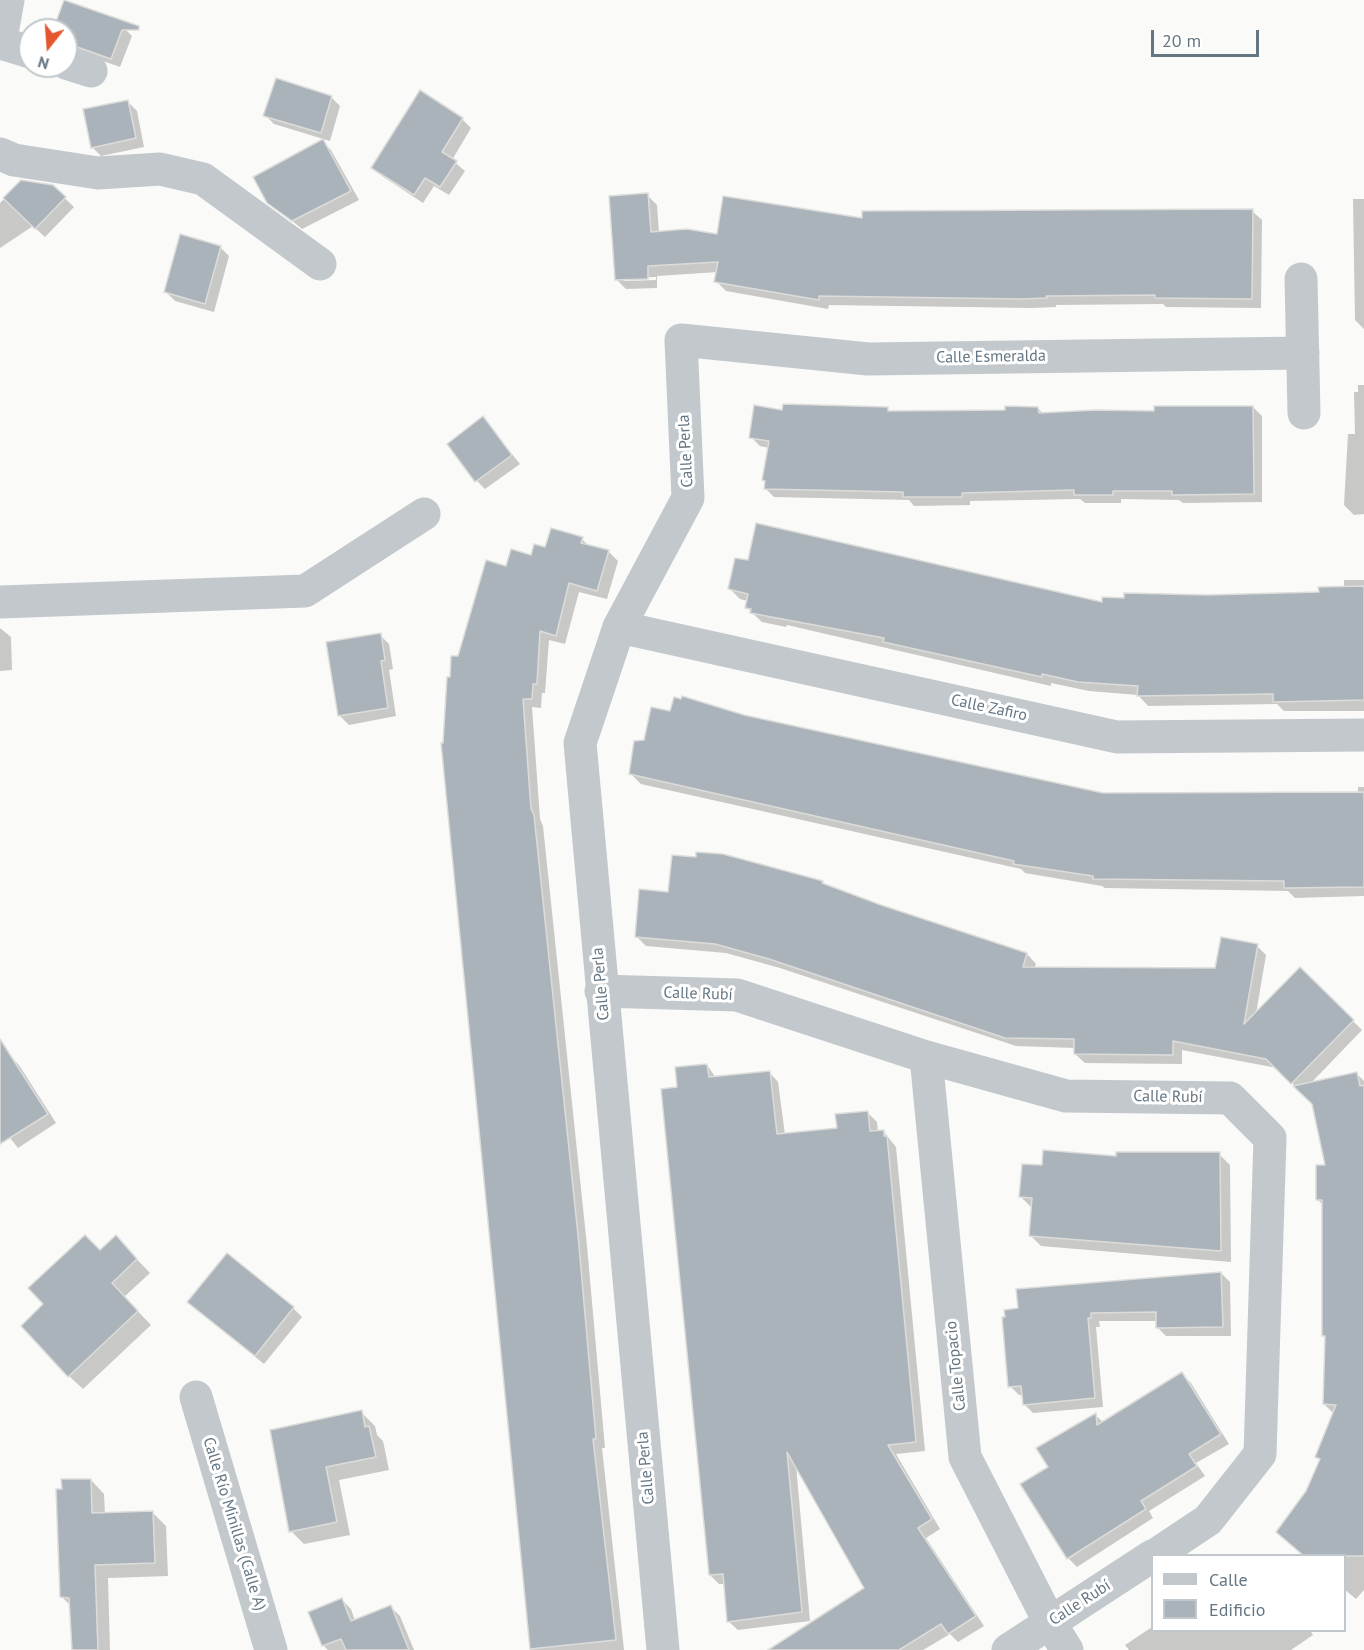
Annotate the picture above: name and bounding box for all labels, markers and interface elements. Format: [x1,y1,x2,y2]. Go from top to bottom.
north arrow [18,18,78,78]
scale bar [1154,18,1262,56]
text: 20 m [1162,29,1201,52]
text: N [35,52,51,74]
street label: Calle Esmeralda [936,346,1046,368]
street label: Calle Perla [675,414,697,488]
street label: Calle Zafiro [949,691,1029,725]
street label: Calle Perla [588,947,614,1021]
street label: Calle Rubí [663,983,733,1005]
street label: Calle Rubí [1133,1087,1203,1107]
street label: Calle Topacio [942,1320,970,1412]
street label: Calle Perla [633,1431,659,1505]
street label: Calle Río Minillas (Calle A) [198,1435,270,1613]
legend [1151,1554,1346,1632]
text: Calle [1209,1568,1248,1591]
street label: Calle Rubí [1046,1576,1114,1630]
text: Edificio [1209,1598,1265,1621]

